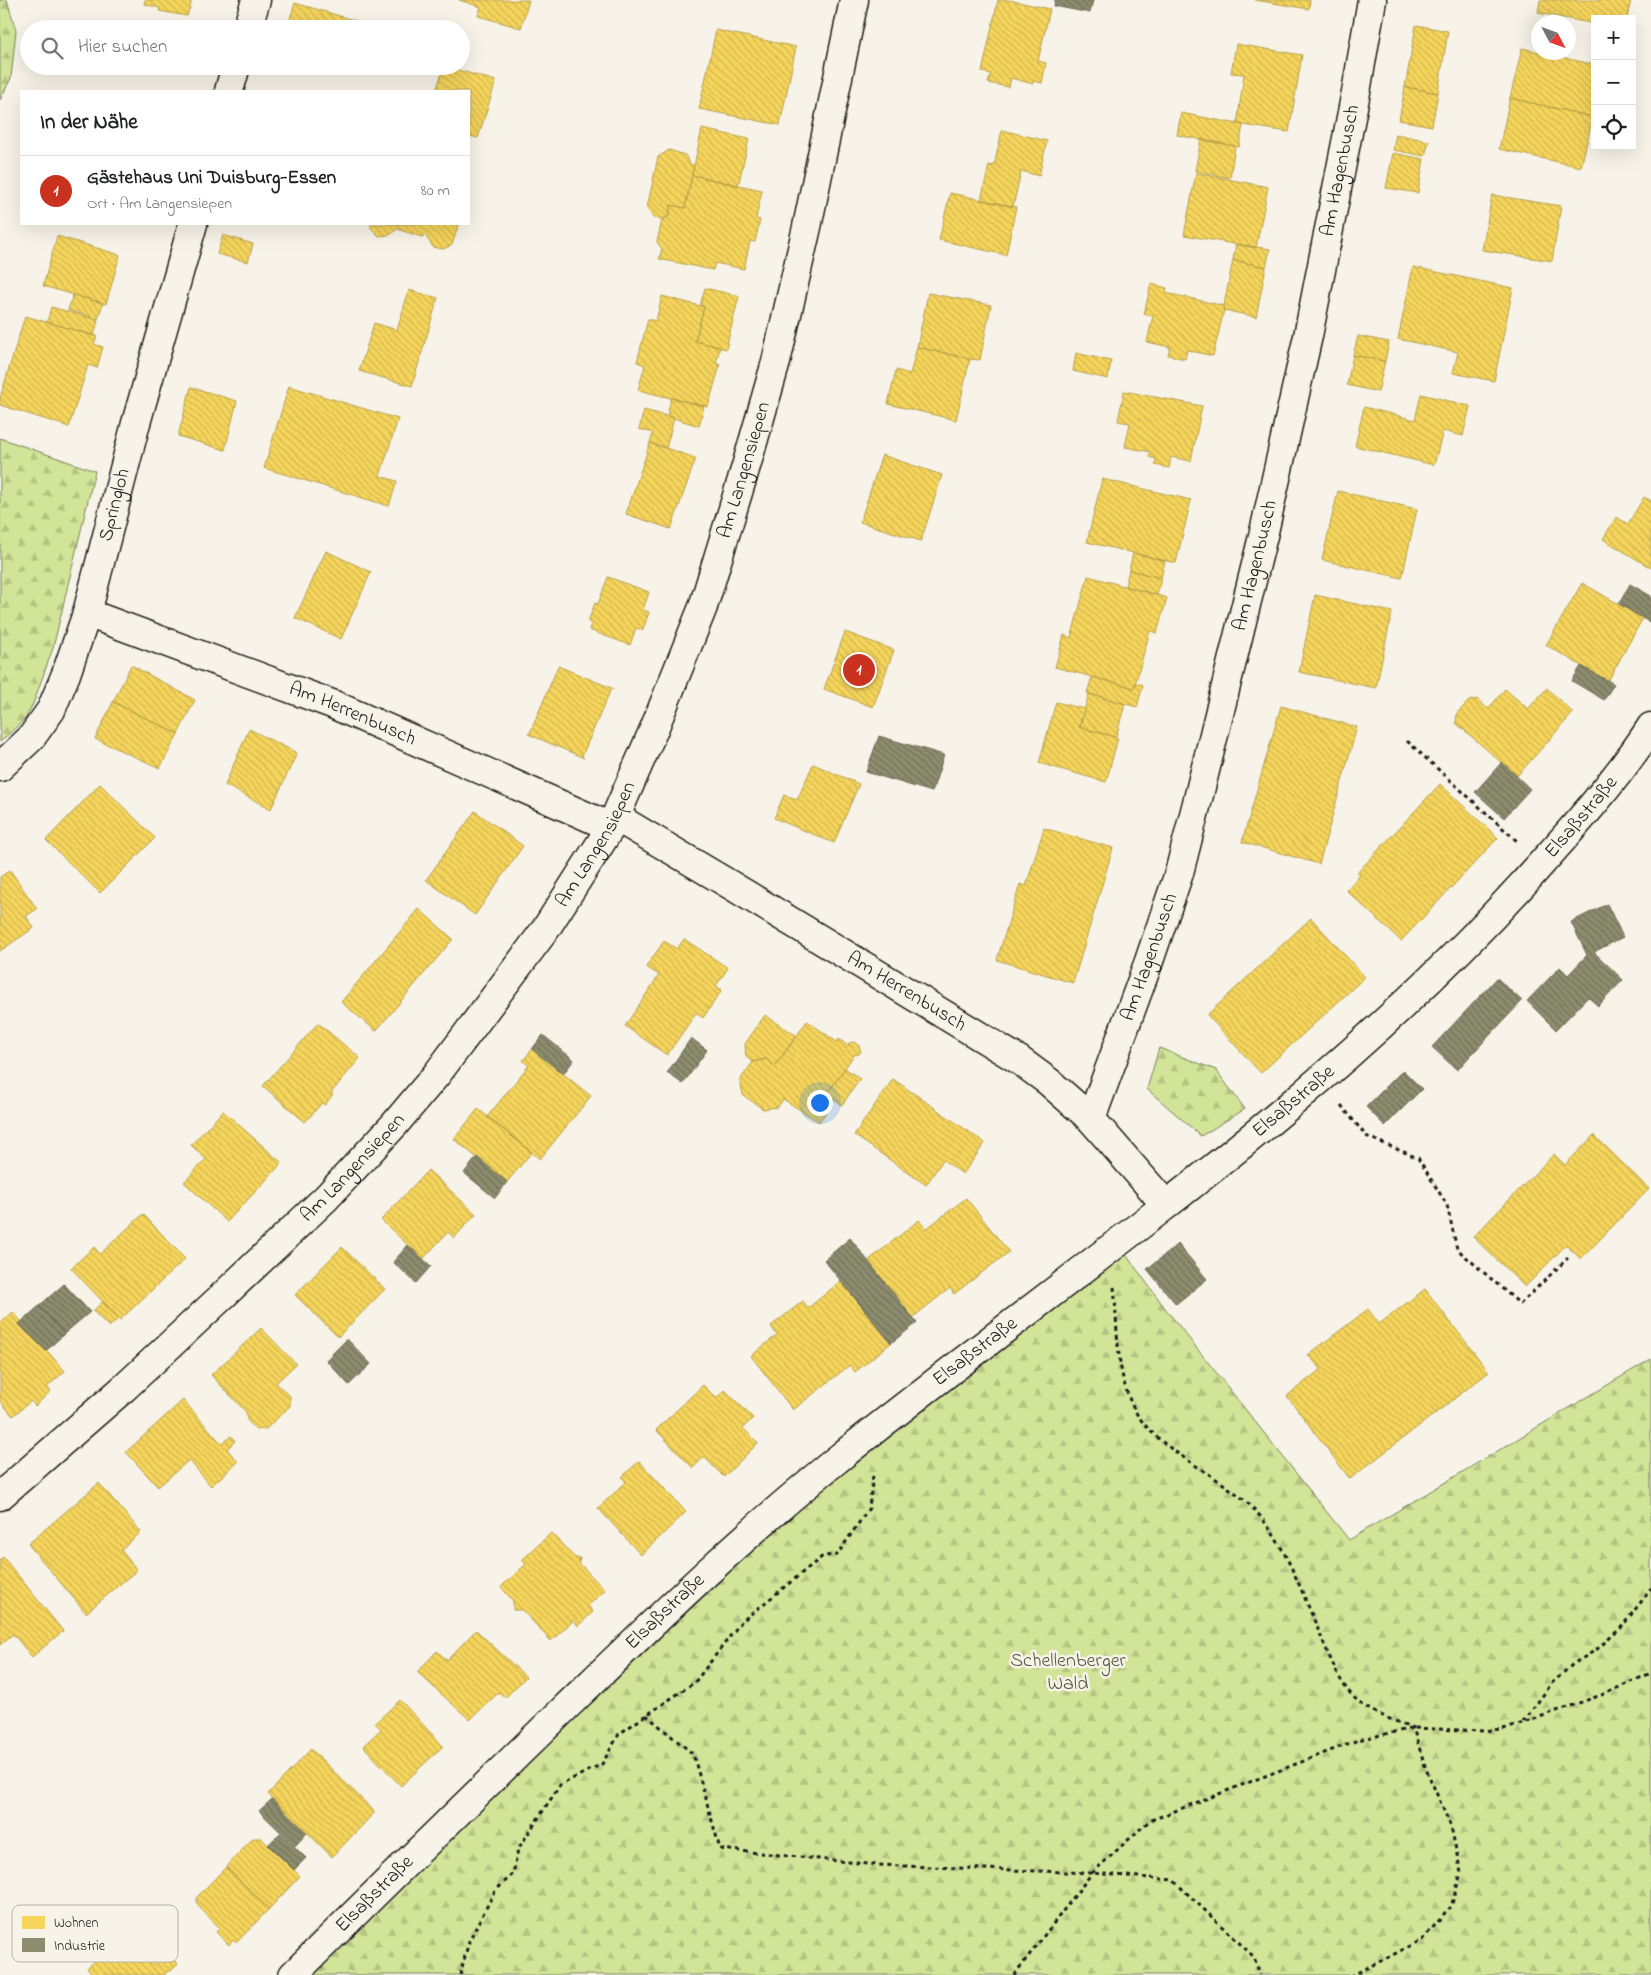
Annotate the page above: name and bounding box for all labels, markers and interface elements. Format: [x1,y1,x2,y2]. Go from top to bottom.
north arrow [1531,15,1576,60]
map controls [1591,15,1636,150]
button: + [1591,15,1636,60]
search box [20,20,470,75]
icon: search [38,34,66,62]
text: Hier suchen [78,34,167,61]
button: − [1591,60,1636,105]
street label: Am Hagenbusch [1313,102,1368,239]
button: locate [1591,105,1636,150]
text: In der Nähe [40,108,138,138]
text: Gästehaus Uni Duisburg-Essen [87,165,336,192]
text: 1 [53,179,59,203]
text: 80 m [421,179,450,203]
text: Ort · Am Langensiepen [87,192,232,216]
street label: Am Langensiepen [710,398,778,542]
street label: Springloh [92,465,138,545]
street label: Am Hagenbusch [1226,497,1285,634]
pin: 1 [843,651,875,689]
street label: Am Herrenbusch [285,675,420,754]
street label: Elsaßstraße [1538,770,1625,865]
street label: Am Langensiepen [549,777,644,913]
street label: Am Hagenbusch [1114,890,1185,1025]
street label: Am Herrenbusch [841,944,972,1039]
street label: Elsaßstraße [1246,1058,1341,1145]
your location [807,1090,833,1116]
street label: Am Langensiepen [294,1107,412,1229]
street label: Elsaßstraße [927,1310,1024,1394]
street label: Elsaßstraße [619,1567,712,1657]
park label: Schellenberger Wald [1010,1647,1127,1699]
street label: Elsaßstraße [329,1848,421,1940]
legend [12,1905,178,1962]
text: Wohnen [54,1913,99,1934]
text: Industrie [54,1936,106,1957]

